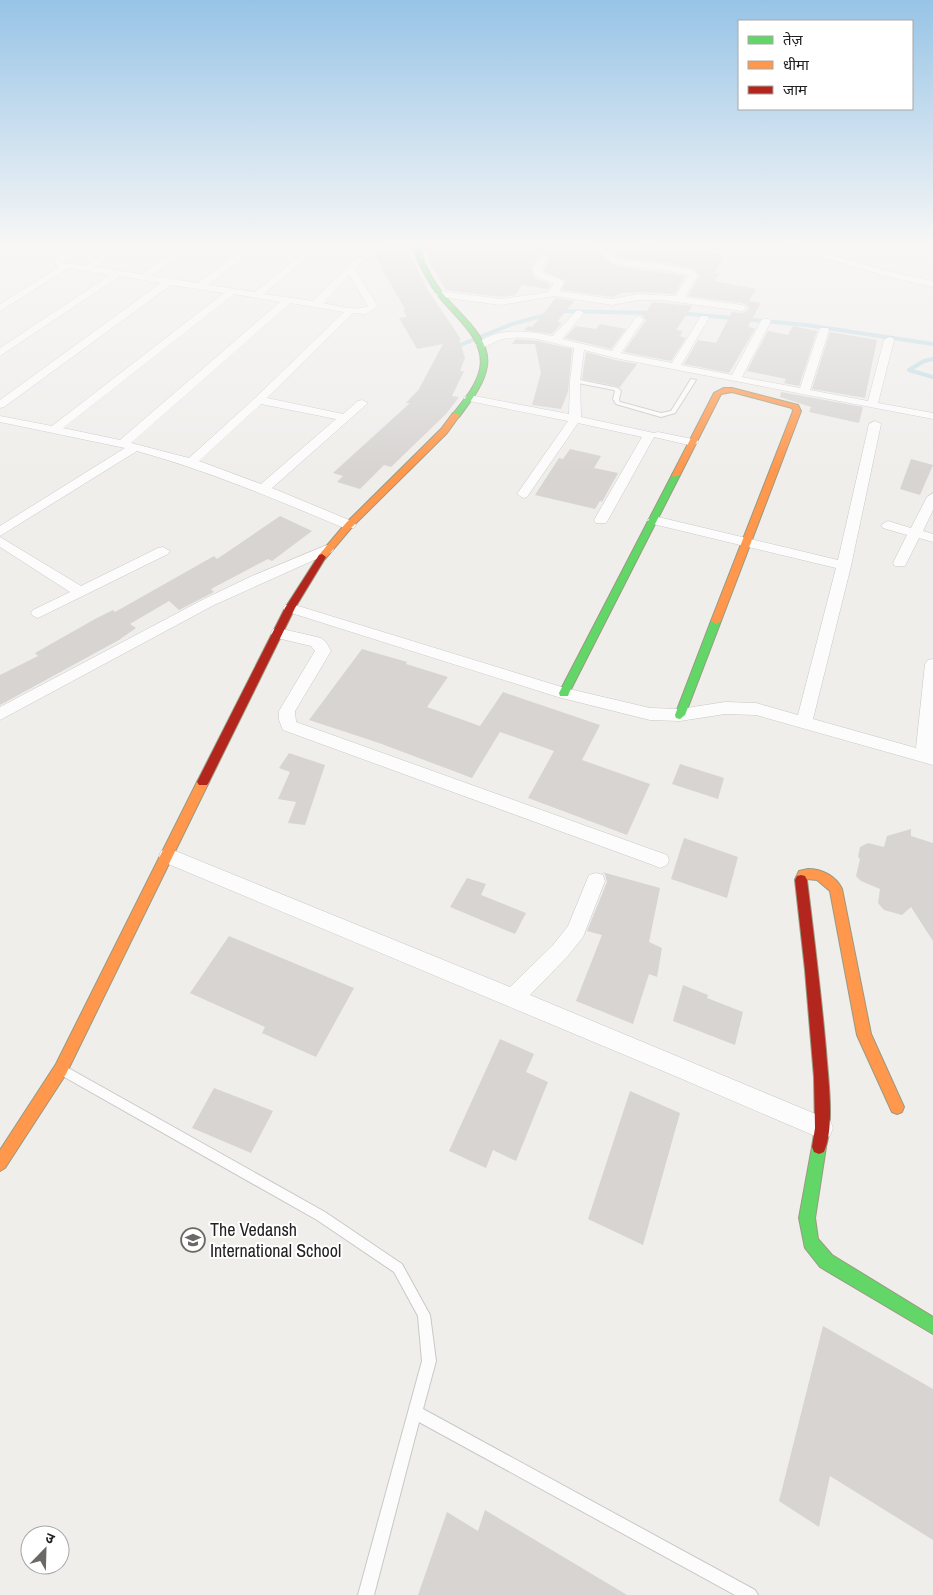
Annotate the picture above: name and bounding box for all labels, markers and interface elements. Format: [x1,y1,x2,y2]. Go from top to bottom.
legend [738,20,913,110]
text: तेज़ [783,29,804,50]
text: धीमा [783,54,810,75]
text: जाम [783,79,808,100]
place label: The Vedansh International School [210,1217,341,1263]
school or university icon: The Vedansh International School [180,1227,206,1253]
north arrow [20,1525,70,1575]
text: उ [43,1528,58,1548]

